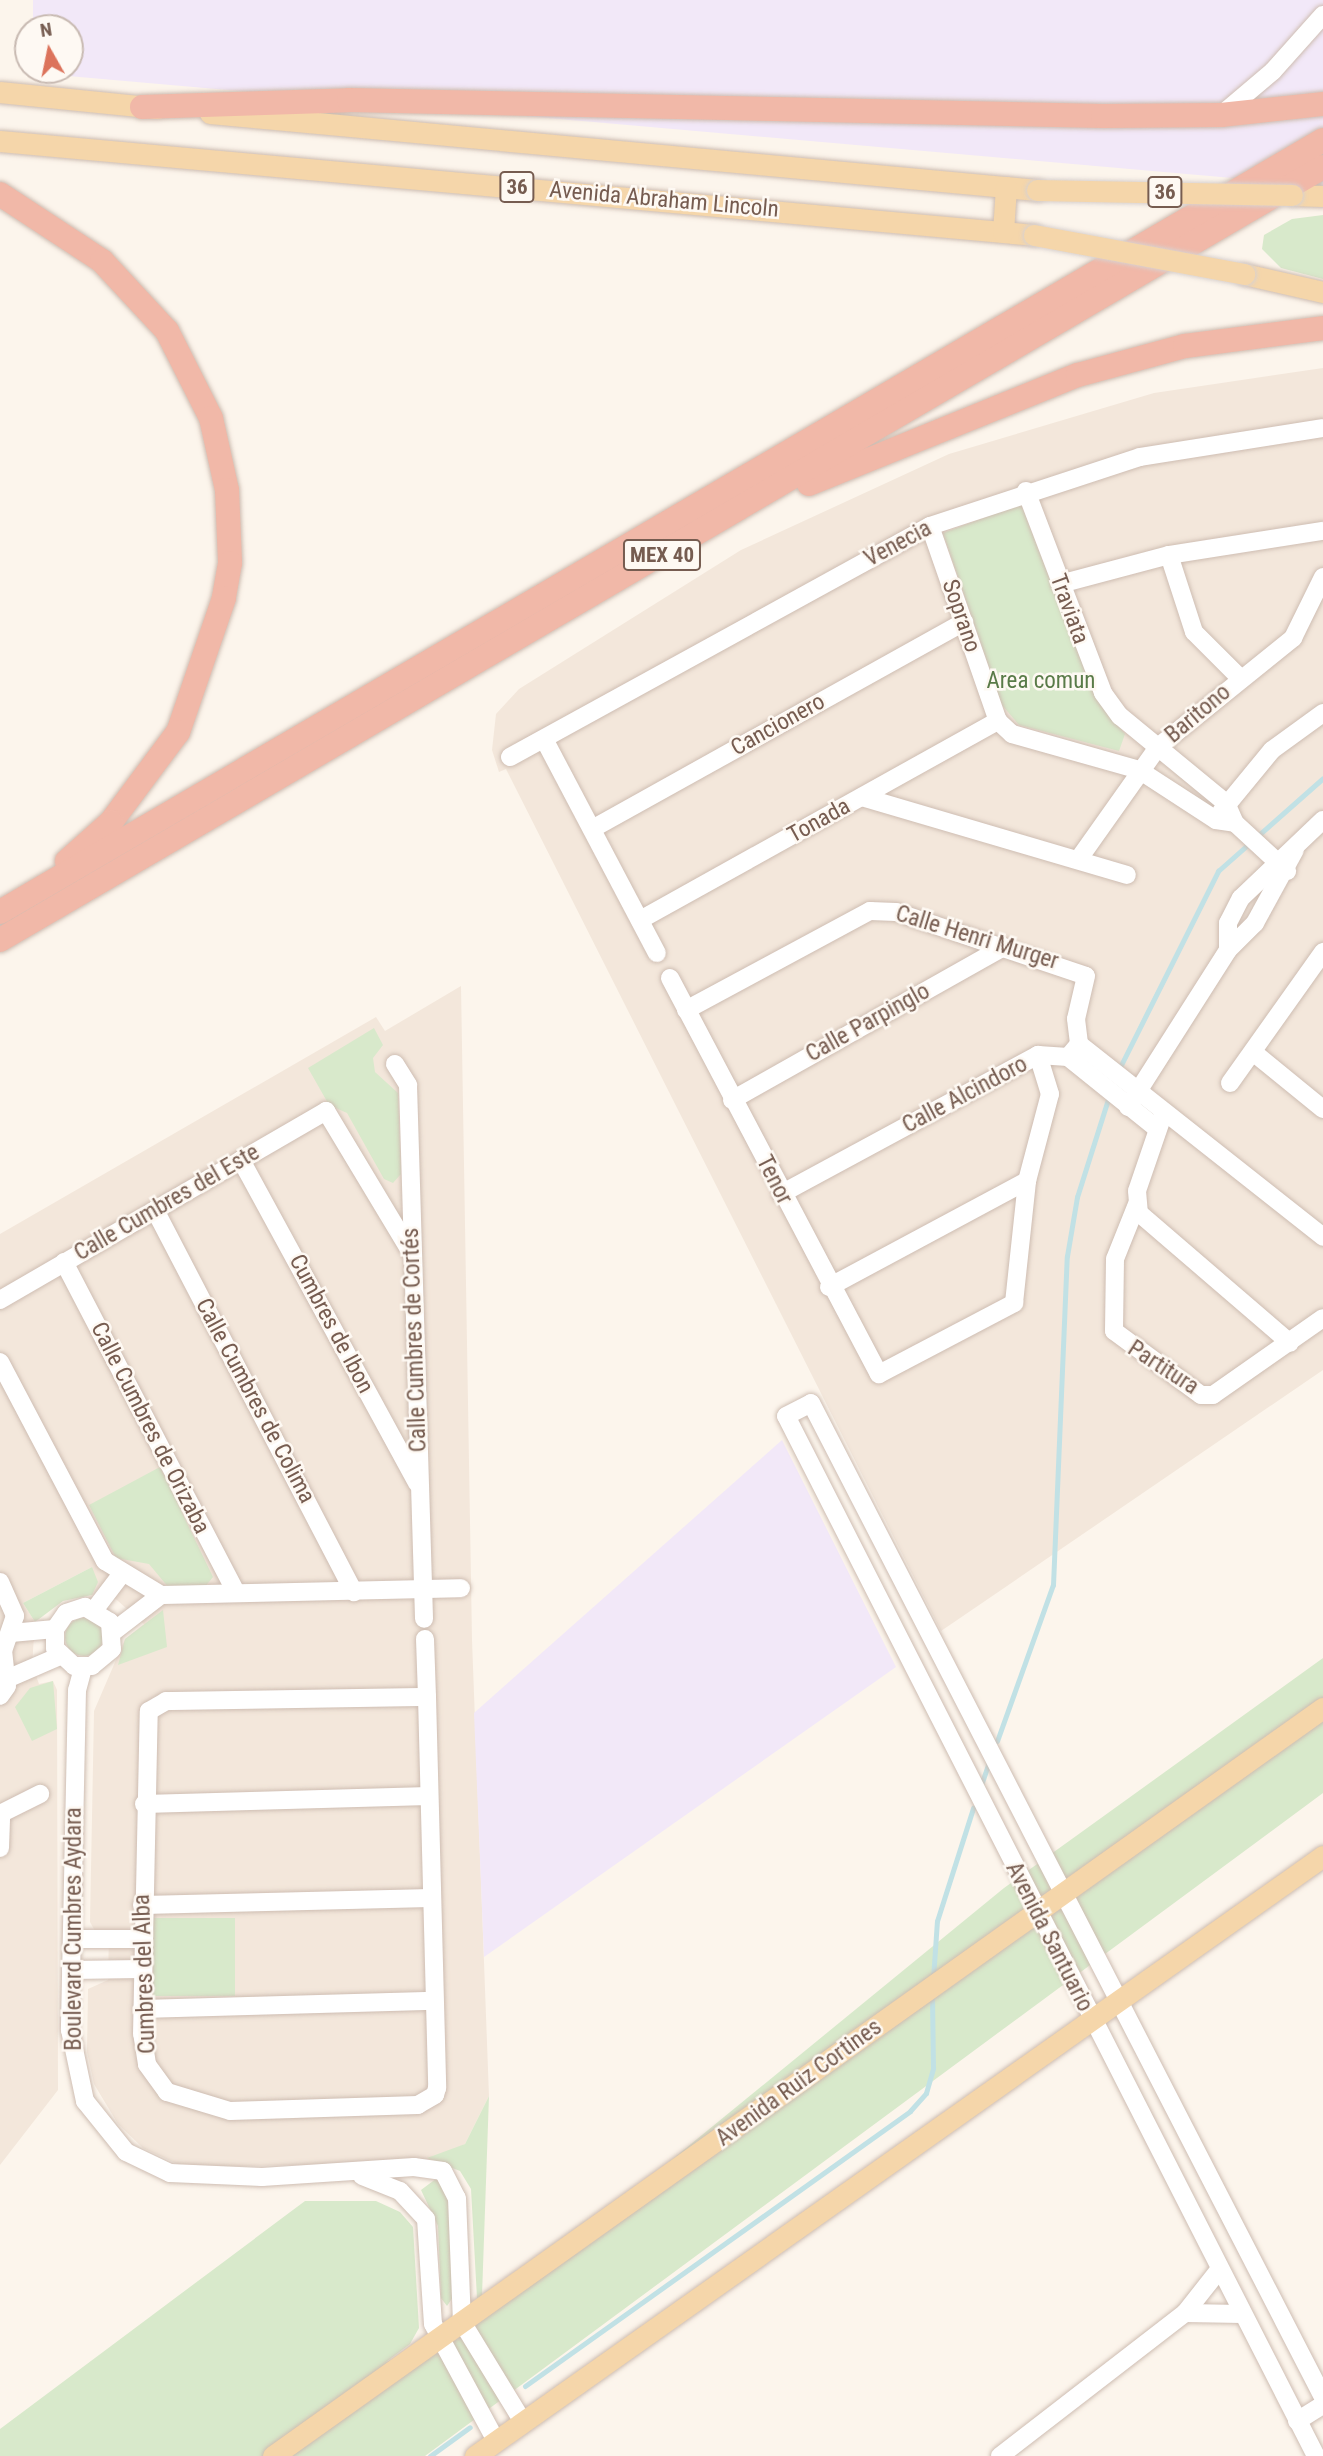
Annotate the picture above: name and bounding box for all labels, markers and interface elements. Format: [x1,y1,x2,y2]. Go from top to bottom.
north arrow [14,14,84,84]
text: N [38,17,53,42]
road number: 36 [498,170,536,204]
road number: 36 [1146,174,1184,210]
street label: Avenida Abraham Lincoln [548,176,780,224]
street label: Venecia [860,515,936,573]
road number: MEX 40 [622,538,702,572]
street label: Traviata [1044,570,1094,648]
street label: Soprano [936,576,986,656]
park label: Area comun [987,667,1095,695]
street label: Baritono [1160,679,1236,749]
street label: Cancionero [726,688,830,762]
street label: Tonada [783,793,855,849]
street label: Calle Henri Murger [892,900,1062,976]
street label: Calle Parpinglo [801,978,935,1068]
street label: Calle Alcindoro [898,1051,1032,1139]
street label: Calle Cumbres del Este [70,1139,264,1267]
street label: Tenor [750,1151,798,1209]
street label: Calle Cumbres de Cortés [397,1227,433,1453]
street label: Cumbres de Ibon [283,1250,379,1398]
street label: Calle Cumbres de Colima [189,1294,321,1508]
street label: Calle Cumbres de Orizaba [85,1318,215,1538]
street label: Partitura [1122,1335,1204,1401]
street label: Boulevard Cumbres Aydara [60,1807,88,2051]
street label: Avenida Santuario [999,1858,1099,2016]
street label: Cumbres del Alba [128,1894,162,2054]
street label: Avenida Ruiz Cortines [711,2014,887,2152]

